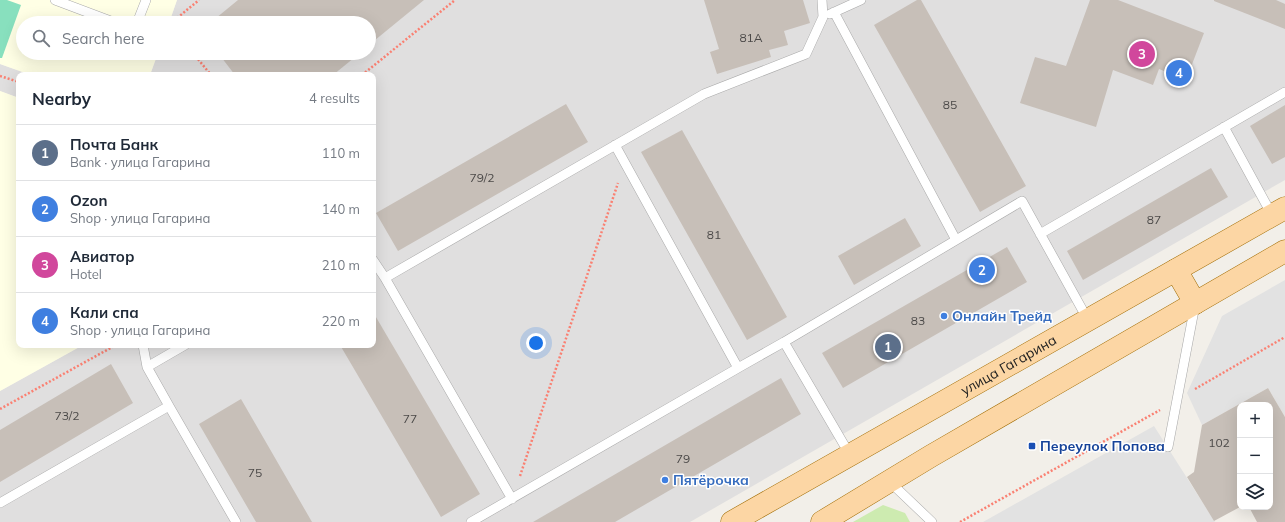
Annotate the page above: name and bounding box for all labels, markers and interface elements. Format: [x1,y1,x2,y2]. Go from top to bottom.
search box [16,16,376,60]
icon: search [30,27,52,49]
text: Search here [62,29,144,48]
house number: 81А [739,30,763,45]
pin: 3 [1129,39,1155,69]
pin: 4 [1166,58,1192,88]
text: Nearby [32,88,91,109]
text: 4 results [309,90,360,106]
house number: 85 [943,97,957,112]
text: Почта Банк [70,135,158,154]
text: 1 [41,145,49,161]
text: 110 m [322,145,360,161]
text: Bank · улица Гагарина [70,154,211,170]
house number: 79/2 [469,170,495,185]
text: Ozon [70,191,107,210]
text: 2 [41,201,49,217]
text: 140 m [322,201,360,217]
text: Shop · улица Гагарина [70,210,210,226]
house number: 87 [1147,212,1161,227]
house number: 81 [707,227,721,242]
text: Авиатор [70,247,134,266]
pin: 2 [969,255,995,285]
text: 3 [41,257,49,273]
text: 210 m [322,257,360,273]
text: Hotel [70,266,102,282]
text: Кали спа [70,303,139,322]
place label: Онлайн Трейд [952,307,1052,325]
marker: Онлайн Трейд [939,311,949,321]
text: 4 [41,313,49,329]
text: 220 m [322,313,360,329]
house number: 83 [911,313,925,328]
text: Shop · улица Гагарина [70,322,210,338]
street label: улица Гагарина [957,331,1060,399]
pin: 1 [875,332,901,362]
your location [526,333,546,353]
map controls [1237,402,1273,510]
button: + [1237,402,1273,438]
house number: 73/2 [54,408,80,423]
house number: 77 [403,411,417,426]
house number: 102 [1208,435,1230,450]
place label: Переулок Попова [1040,437,1165,455]
button: − [1237,438,1273,474]
marker: Переулок Попова [1027,441,1037,451]
house number: 79 [676,451,690,466]
house number: 75 [248,465,262,480]
place label: Пятёрочка [673,471,749,489]
button: layers [1237,474,1273,510]
marker: Пятёрочка [660,475,670,485]

